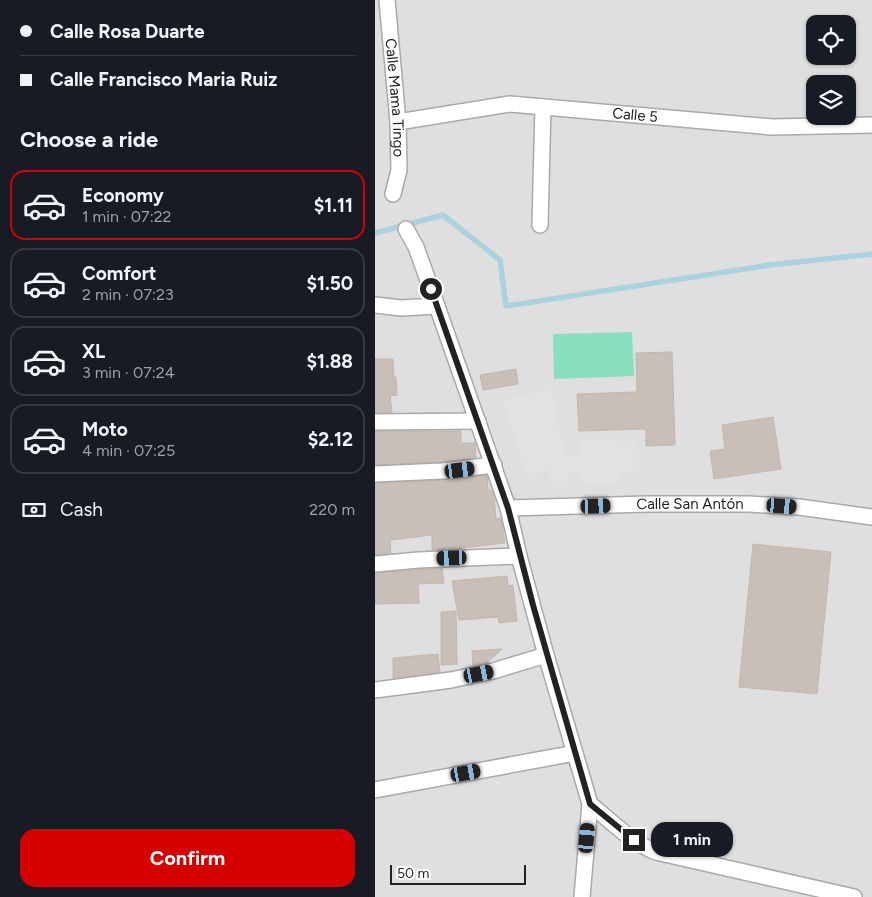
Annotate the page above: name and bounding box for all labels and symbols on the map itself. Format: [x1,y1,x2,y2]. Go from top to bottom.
street label: Calle Mama Tingo [381,37,408,158]
street label: Calle 5 [612,104,659,126]
route start [420,278,442,300]
car [444,461,475,479]
street label: Calle San Antón [636,495,744,513]
car [766,497,797,515]
car [580,498,611,514]
car [436,550,467,566]
car [462,664,495,684]
car [449,763,482,783]
car [578,822,595,854]
callout: 1 min [651,822,734,858]
route end [623,829,645,851]
scale bar [390,862,526,885]

